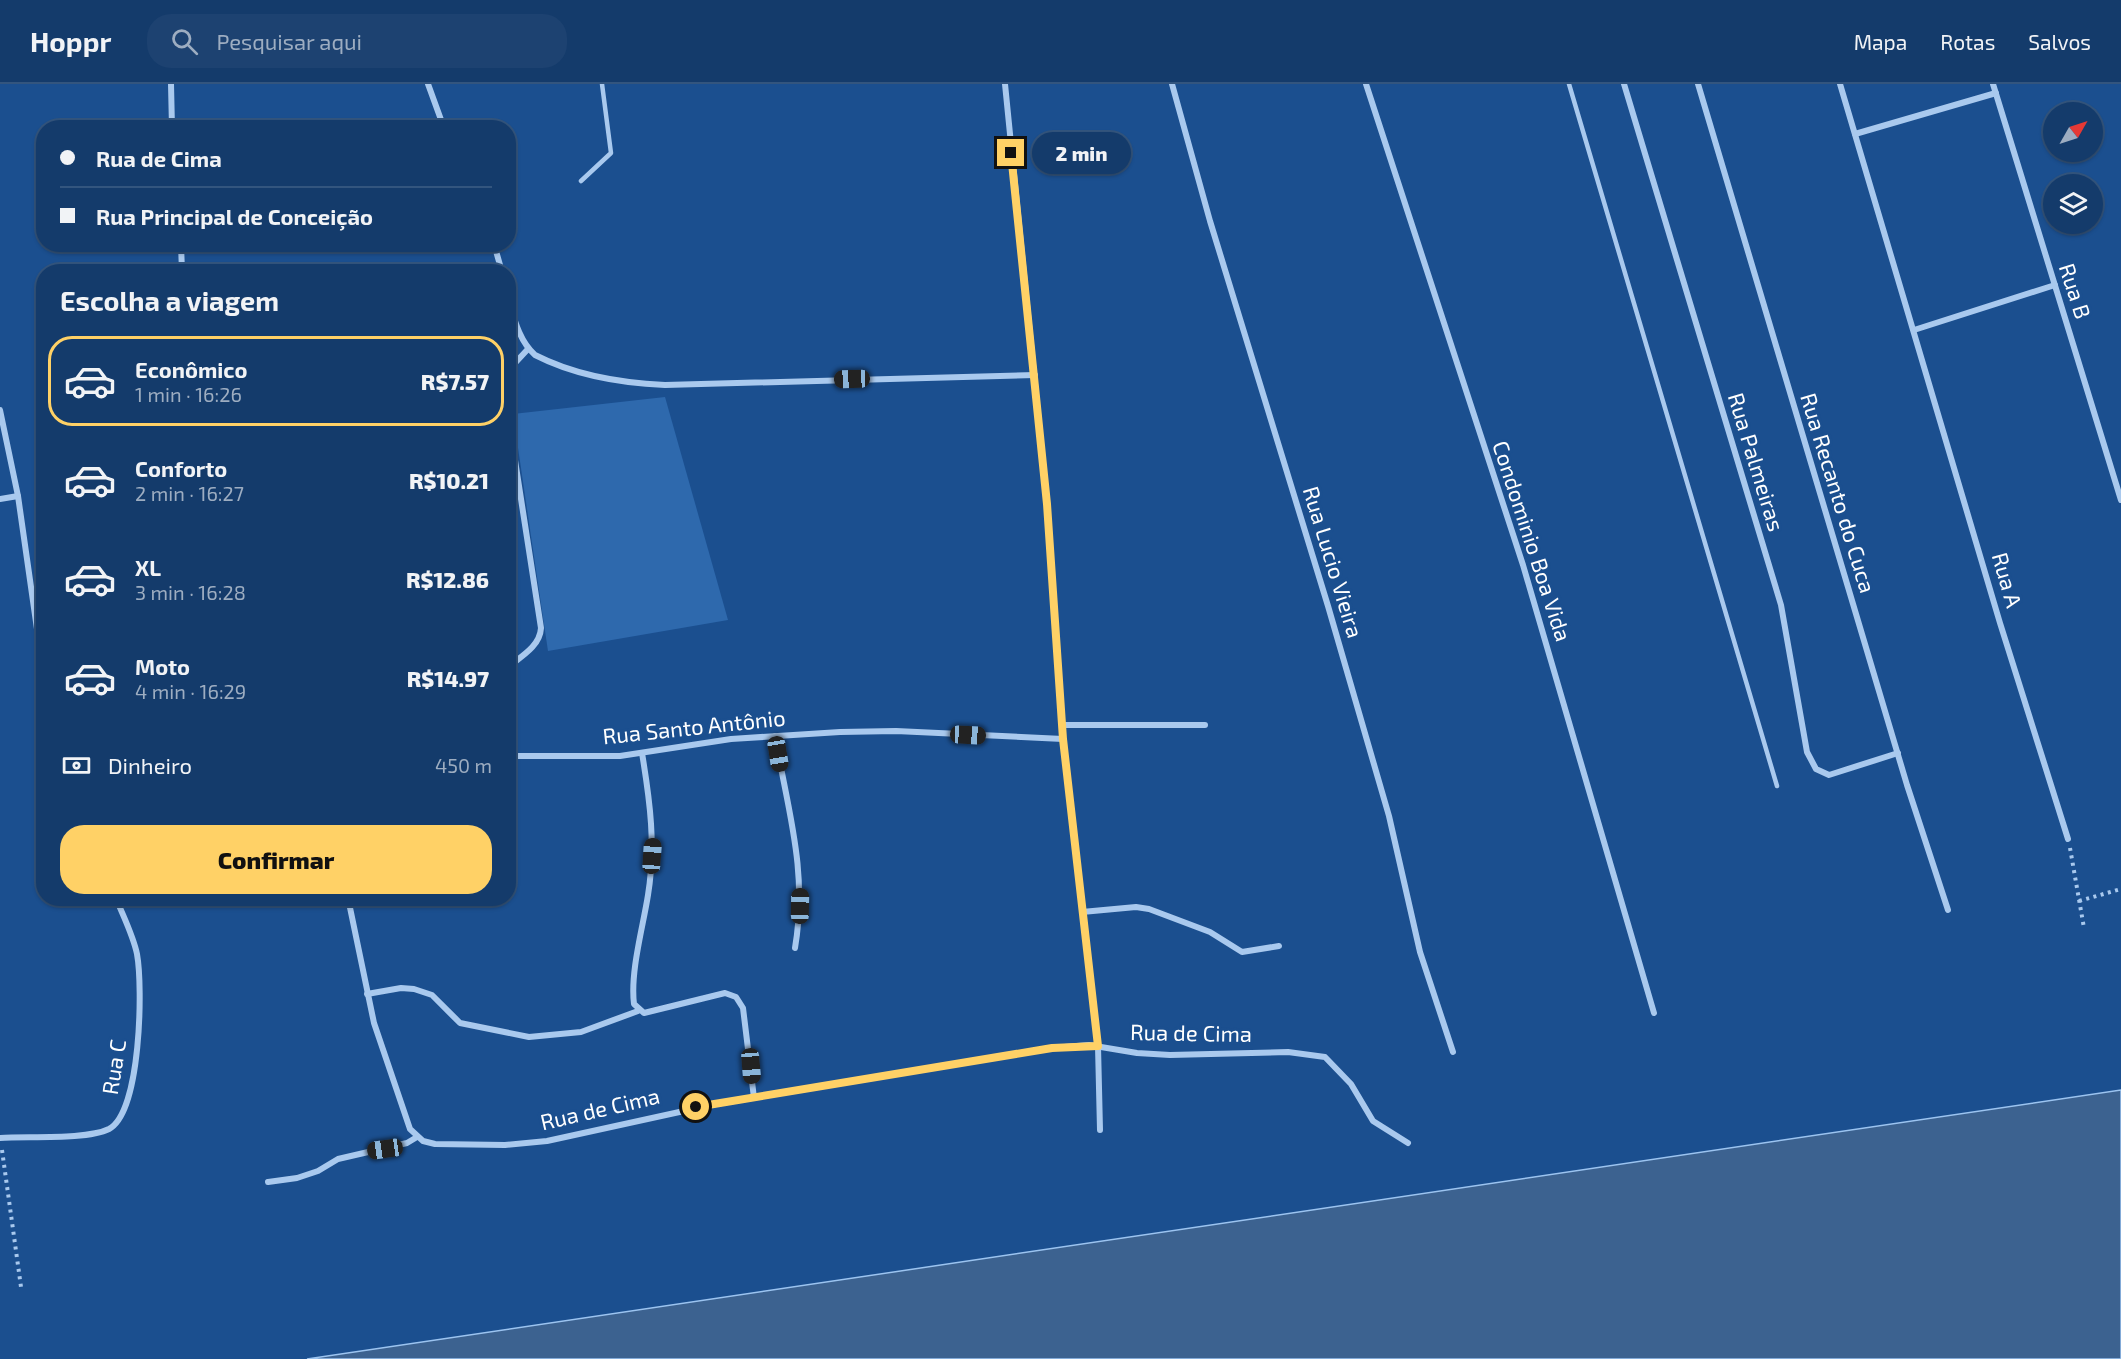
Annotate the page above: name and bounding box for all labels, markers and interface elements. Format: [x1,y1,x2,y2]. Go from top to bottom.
search box [147,14,567,68]
text: Hoppr [30,24,111,58]
icon: search [168,25,201,58]
text: Pesquisar aqui [216,28,362,54]
text: Mapa [1854,29,1907,54]
text: Rotas [1940,29,1995,54]
text: Salvos [2028,29,2091,54]
north arrow [2043,102,2103,162]
map controls [2043,102,2103,234]
callout: 2 min [1032,132,1131,174]
route end [997,139,1024,166]
text: 2 min [1056,141,1107,165]
text: Rua de Cima [96,145,222,171]
button: layers [2043,174,2103,234]
text: Rua Principal de Conceição [96,203,373,229]
street label: Rua B [2055,260,2097,322]
text: Escolha a viagem [60,284,279,316]
icon: car [63,354,117,408]
text: Econômico [135,356,247,382]
text: R$7.57 [421,368,489,394]
car [834,369,870,389]
text: 1 min · 16:26 [135,382,242,406]
street label: Rua Palmeiras [1724,389,1790,534]
street label: Rua Recanto do Cuca [1796,390,1882,596]
street label: Condominio Boa Vida [1488,437,1578,644]
icon: car [63,453,117,507]
text: Conforto [135,455,227,481]
text: R$10.21 [409,467,489,493]
text: 2 min · 16:27 [135,481,244,505]
street label: Rua Lucio Vieira [1299,483,1369,641]
street label: Rua A [1988,549,2028,611]
icon: car [63,552,117,606]
text: XL [135,554,161,580]
text: R$12.86 [406,566,489,592]
text: 3 min · 16:28 [135,580,246,604]
icon: car [63,651,117,705]
text: Moto [135,653,190,679]
text: R$14.97 [407,665,489,691]
text: 4 min · 16:29 [135,679,246,703]
street label: Rua Santo Antônio [601,703,787,749]
car [950,725,986,745]
car [766,735,790,773]
icon: cash [60,749,93,782]
text: Dinheiro [108,752,192,778]
text: 450 m [435,753,492,777]
button: Confirmar [60,825,492,894]
car [642,837,662,875]
car [791,888,809,924]
street label: Rua de Cima [1130,1018,1252,1046]
street label: Rua C [96,1037,130,1096]
car [740,1047,762,1085]
street label: Rua de Cima [538,1082,662,1134]
route start [682,1093,709,1120]
car [366,1138,404,1160]

